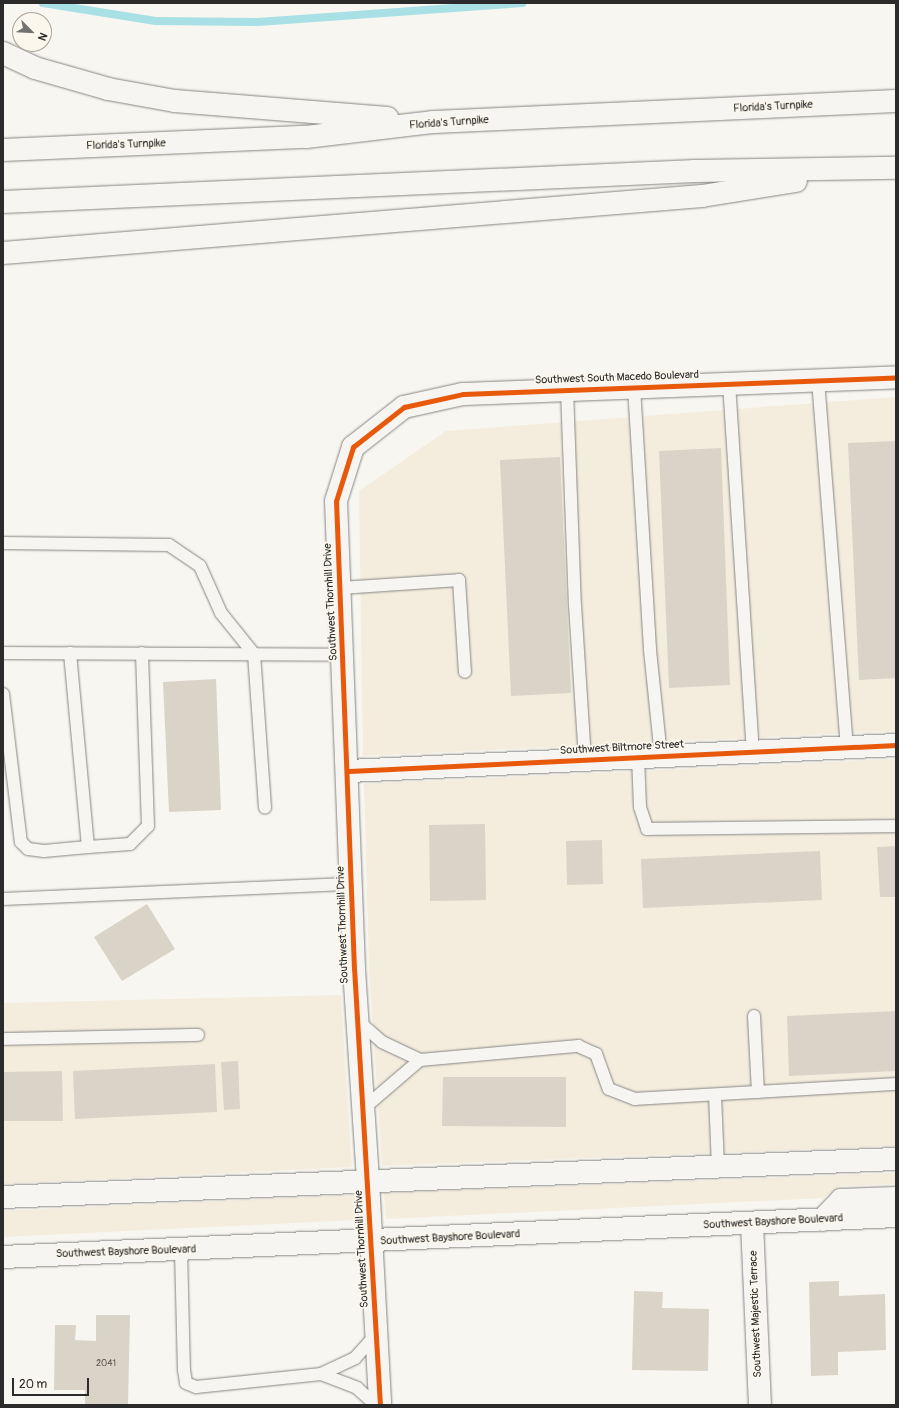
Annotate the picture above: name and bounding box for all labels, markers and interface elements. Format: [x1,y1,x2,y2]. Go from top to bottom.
north arrow [12,12,52,52]
text: N [35,31,50,43]
street label: Florida's Turnpike [733,98,813,116]
street label: Florida's Turnpike [409,114,489,132]
street label: Florida's Turnpike [86,137,166,153]
street label: Southwest South Macedo Boulevard [535,369,699,387]
street label: Southwest Thornhill Drive [321,543,341,661]
street label: Southwest Biltmore Street [560,738,684,758]
street label: Southwest Thornhill Drive [334,866,352,984]
street label: Southwest Thornhill Drive [352,1190,372,1308]
street label: Southwest Bayshore Boulevard [703,1212,843,1232]
street label: Southwest Bayshore Boulevard [380,1228,520,1248]
street label: Southwest Bayshore Boulevard [56,1243,196,1261]
street label: Southwest Majestic Terrace [747,1250,765,1378]
house number: 2041 [96,1359,116,1369]
scale bar [14,1370,91,1396]
text: 20 m [19,1377,47,1392]

